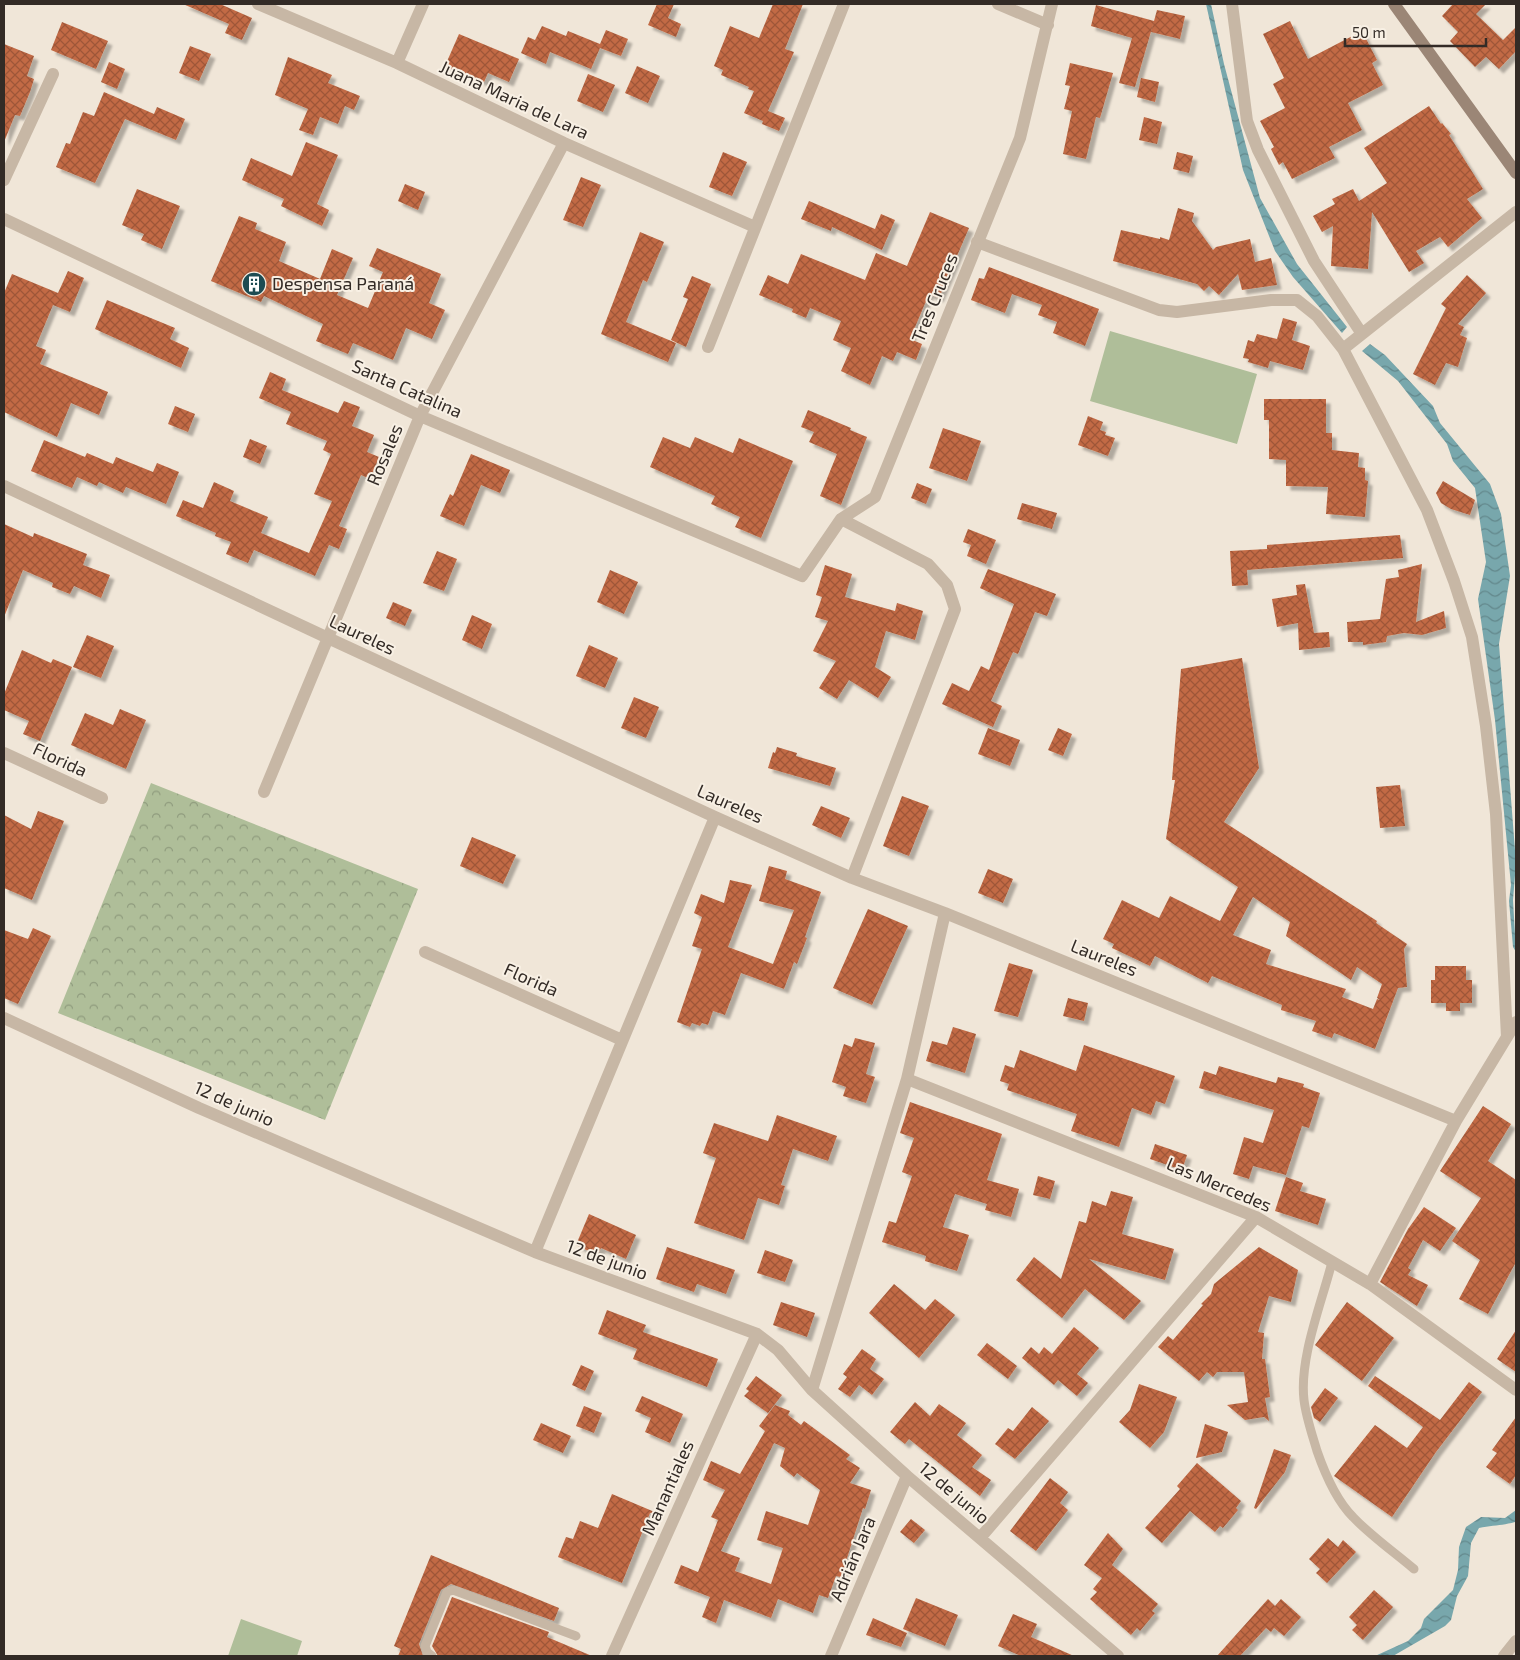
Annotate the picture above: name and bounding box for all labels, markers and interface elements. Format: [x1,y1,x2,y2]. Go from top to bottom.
scale bar [1345,15,1486,47]
text: 50 m [1352,23,1386,41]
street label: Juana Maria de Lara [436,55,593,143]
street label: Tres Cruces [906,250,962,345]
building icon: Despensa Paraná [241,271,267,297]
place label: Despensa Paraná [272,272,414,294]
street label: Santa Catalina [349,354,466,422]
street label: Rosales [361,421,407,489]
street label: Laureles [326,609,399,659]
street label: Florida [30,737,91,781]
street label: Laureles [694,779,767,827]
street label: Laureles [1068,934,1141,980]
street label: Florida [501,957,562,1001]
street label: 12 de junio [191,1076,278,1130]
street label: Las Mercedes [1163,1152,1275,1216]
street label: 12 de junio [564,1234,651,1284]
street label: Manantiales [636,1437,698,1539]
street label: 12 de junio [915,1456,994,1528]
street label: Adrián Jara [824,1513,880,1604]

